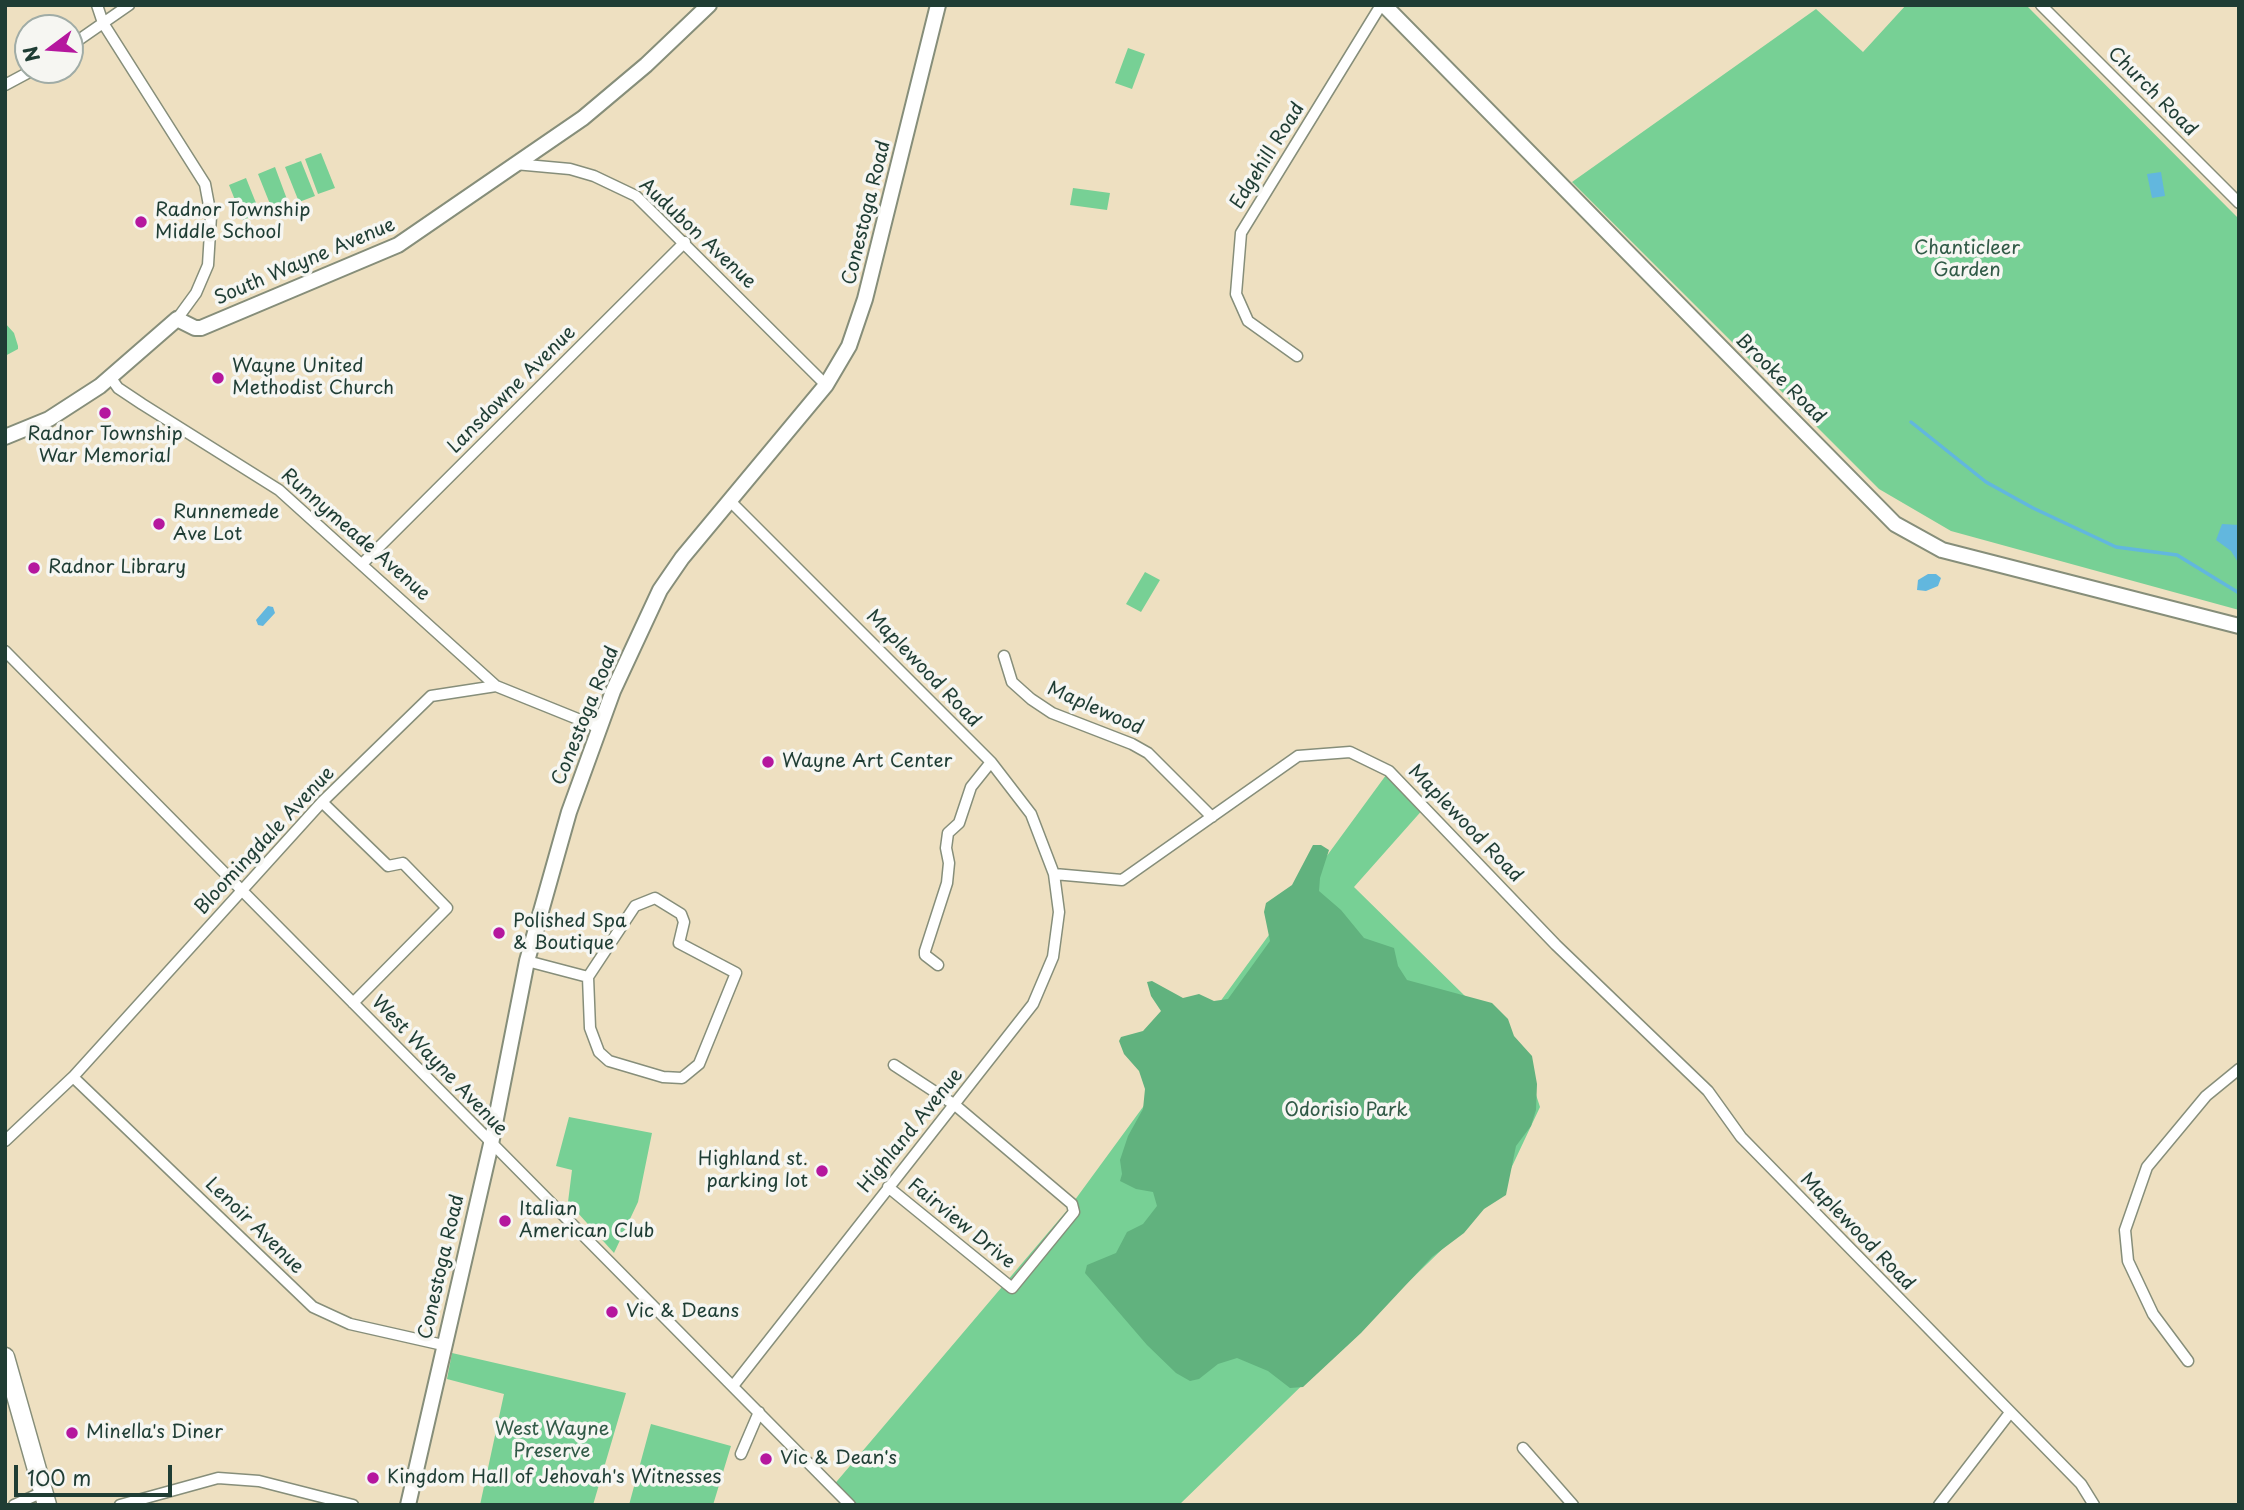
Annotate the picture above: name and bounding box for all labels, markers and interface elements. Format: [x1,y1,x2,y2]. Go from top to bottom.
north arrow [14,14,84,84]
street label: Church Road [2102,42,2202,142]
text: N [15,43,46,65]
street label: Edgehill Road [1226,98,1310,214]
street label: Conestoga Road [838,138,896,288]
street label: Audubon Avenue [634,174,760,294]
place label: Radnor Township Middle School [155,200,310,244]
marker: Radnor Township Middle School [133,214,149,230]
street label: South Wayne Avenue [211,214,399,310]
park label: Chanticleer Garden [1914,238,2020,282]
street label: Lansdowne Avenue [443,321,581,459]
street label: Brooke Road [1730,329,1830,429]
place label: Wayne United Methodist Church [232,356,394,400]
marker: Wayne United Methodist Church [210,370,226,386]
marker: Radnor Township War Memorial [97,405,113,421]
place label: Radnor Township War Memorial [27,424,183,468]
street label: Runnymeade Avenue [276,464,434,606]
place label: Runnemede Ave Lot [173,502,279,546]
marker: Runnemede Ave Lot [151,516,167,532]
place label: Radnor Library [48,557,186,579]
marker: Radnor Library [26,560,42,576]
street label: Maplewood Road [861,605,985,733]
street label: Conestoga Road [548,643,624,789]
street label: Maplewood [1043,678,1147,740]
place label: Wayne Art Center [782,751,952,773]
marker: Wayne Art Center [760,754,776,770]
street label: Maplewood Road [1403,760,1527,888]
street label: Bloomingdale Avenue [191,762,339,920]
place label: Polished Spa & Boutique [513,911,627,955]
marker: Polished Spa & Boutique [491,925,507,941]
street label: West Wayne Avenue [366,991,512,1141]
street label: Highland Avenue [854,1064,968,1198]
park label: Odorisio Park [1284,1100,1408,1122]
place label: Highland st. parking lot [698,1149,808,1193]
marker: Highland st. parking lot [814,1163,830,1179]
street label: Maplewood Road [1795,1168,1919,1296]
street label: Lenoir Avenue [200,1173,308,1279]
street label: Fairview Drive [903,1174,1019,1274]
street label: Conestoga Road [414,1192,470,1342]
place label: Italian American Club [519,1199,654,1243]
marker: Italian American Club [497,1213,513,1229]
place label: Vic & Deans [626,1301,739,1323]
marker: Vic & Deans [604,1304,620,1320]
park label: West Wayne Preserve [495,1419,609,1463]
place label: Minella's Diner [86,1422,223,1444]
marker: Minella's Diner [64,1425,80,1441]
place label: Vic & Dean's [780,1448,897,1470]
scale bar [18,1450,175,1494]
marker: Vic & Dean's [758,1451,774,1467]
text: 100 m [27,1461,91,1493]
place label: Kingdom Hall of Jehovah's Witnesses [387,1467,721,1489]
marker: Kingdom Hall of Jehovah's Witnesses [365,1470,381,1486]

